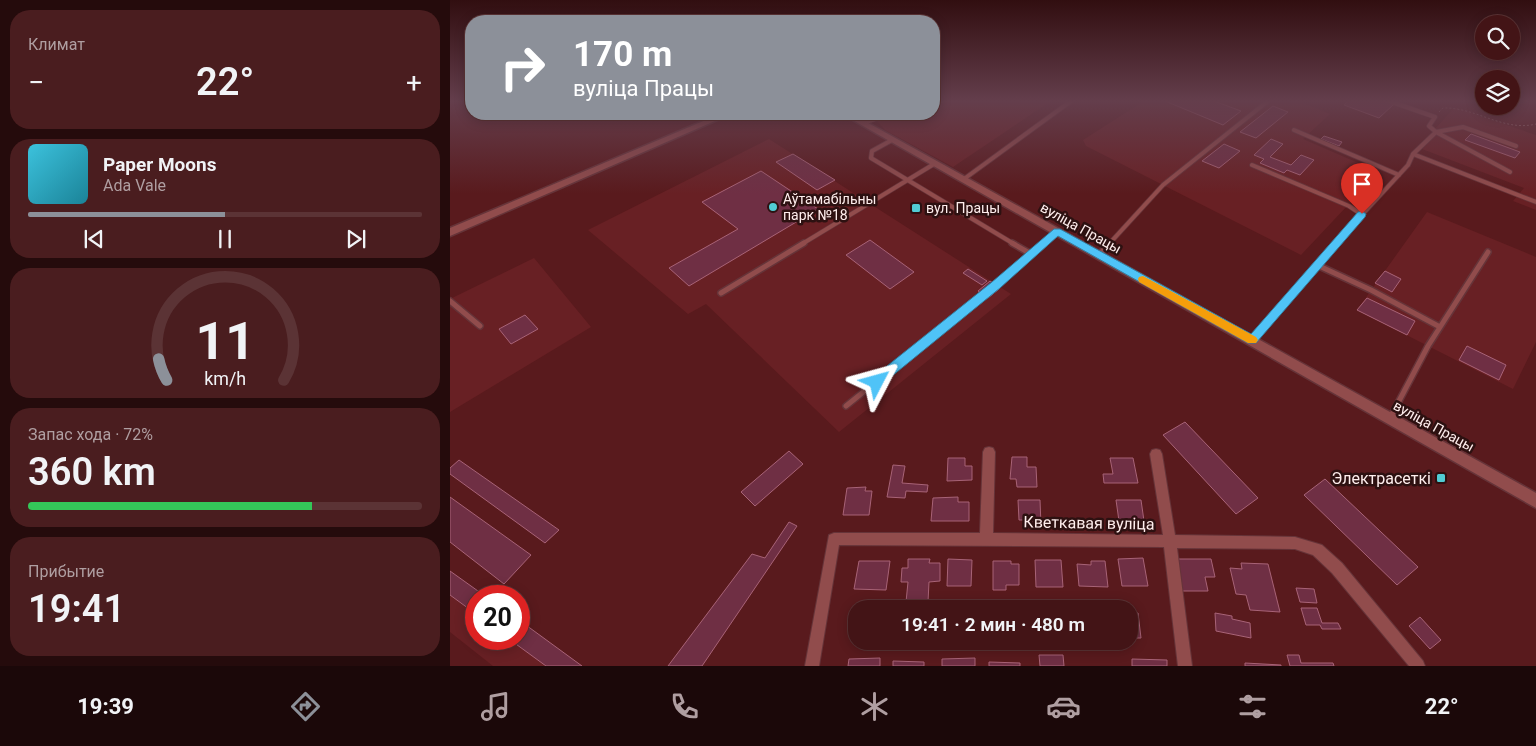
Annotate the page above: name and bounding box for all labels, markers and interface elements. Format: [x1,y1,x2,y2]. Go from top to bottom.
map controls [1475,15,1520,115]
button: search [1475,15,1520,60]
text: 170 m [573,34,672,75]
text: Климат [28,35,85,54]
icon: right [490,35,555,100]
text: 22° [196,60,254,104]
text: − [28,66,44,99]
text: + [406,66,422,99]
button: layers [1475,70,1520,115]
text: вуліца Працы [573,76,714,101]
text: Paper Moons [103,153,216,176]
pin [1341,163,1383,214]
icon: arrive [1348,170,1376,198]
text: Ada Vale [103,176,166,195]
place label: Аўтамабільны парк №18 [783,191,876,223]
street label: вуліца Працы [1038,199,1124,257]
place label: вул. Працы [926,200,1000,216]
marker: Аўтамабільны парк №18 [767,201,779,213]
marker: вул. Працы [910,202,922,214]
icon: previous [80,225,108,253]
icon: pause [211,225,239,253]
icon: next [342,225,370,253]
text: 11 [195,311,255,372]
position arrow [850,355,902,407]
text: km/h [204,368,246,389]
street label: вуліца Працы [1391,397,1477,455]
text: Запас хода · 72% [28,425,153,444]
text: 360 km [28,450,156,494]
place label: Электрасеткі [1332,469,1431,488]
marker: Электрасеткі [1435,472,1447,484]
street label: Кветкавая вуліца [1023,512,1155,534]
text: Прибытие [28,562,104,581]
speed limit sign: 20 [465,585,530,650]
text: 19:41 [28,587,125,631]
text: 19:41 · 2 мин · 480 m [901,613,1085,636]
icon: directions [288,689,323,724]
icon: music [478,689,513,724]
icon: phone [667,689,702,724]
icon: climate [857,689,892,724]
icon: car [1046,689,1081,724]
icon: filters [1235,689,1270,724]
text: 19:39 [77,694,134,719]
text: 22° [1425,694,1459,719]

